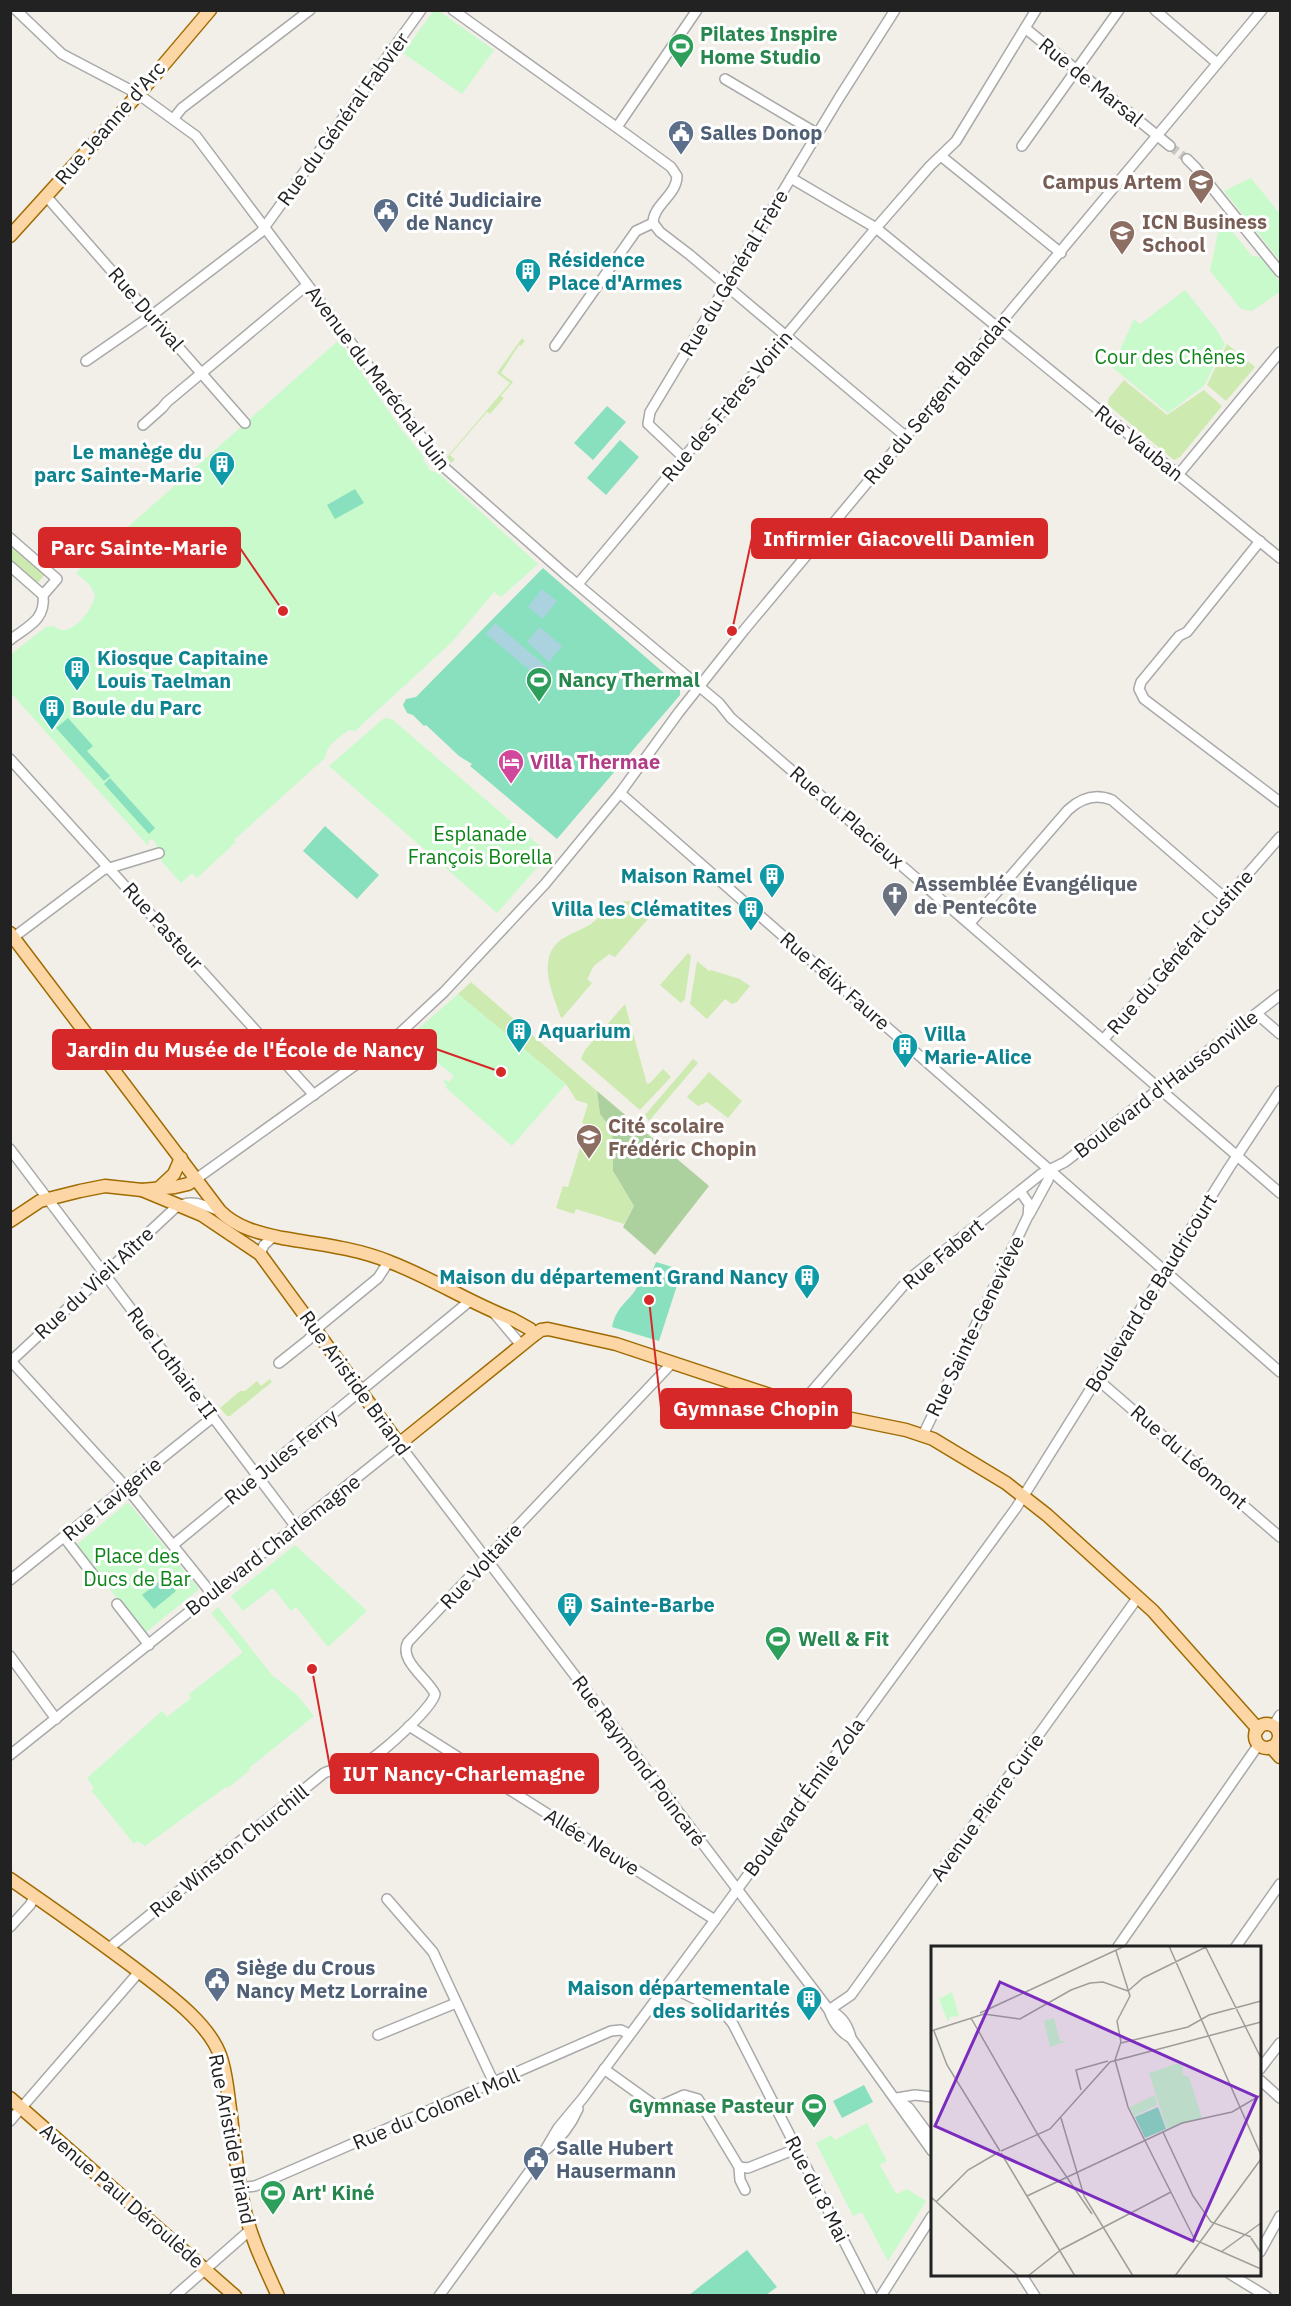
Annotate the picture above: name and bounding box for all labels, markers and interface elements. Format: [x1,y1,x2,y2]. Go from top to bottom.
place label: Pilates Inspire Home Studio [700,20,838,70]
street label: Rue du Général Fabvier [270,26,415,211]
sports icon: Pilates Inspire Home Studio [666,31,696,69]
street label: Rue de Marsal [1033,31,1149,132]
street label: Rue Jeanne d'Arc [48,55,171,190]
public building icon: Salles Donop [666,118,696,156]
place label: Salles Donop [700,119,822,146]
school or university icon: Campus Artem [1186,167,1216,205]
place label: Campus Artem [1042,168,1182,195]
street label: Rue du Général Frère [673,184,794,361]
place label: Cité Judiciaire de Nancy [406,186,542,236]
public building icon: Cité Judiciaire de Nancy [371,196,401,234]
place label: ICN Business School [1142,208,1267,258]
school or university icon: ICN Business School [1107,218,1137,256]
place label: Résidence Place d'Armes [548,246,682,296]
building icon: Résidence Place d'Armes [513,256,543,294]
street label: Rue Durival [102,261,190,356]
street label: Avenue du Maréchal Juin [300,280,457,475]
street label: Rue du Sergent Blandan [857,307,1016,490]
street label: Rue des Frères Voirin [655,324,798,487]
park label: Cour des Chênes [1095,343,1245,370]
street label: Rue Vauban [1089,398,1189,487]
place label: Le manège du parc Sainte-Marie [34,438,202,488]
building icon: Le manège du parc Sainte-Marie [207,449,237,487]
callout: Infirmier Giacovelli Damien [752,519,1047,558]
text: Infirmier Giacovelli Damien [763,524,1035,552]
callout: Parc Sainte-Marie [39,528,240,567]
text: Parc Sainte-Marie [50,533,228,561]
place label: Kiosque Capitaine Louis Taelman [97,644,268,694]
building icon: Kiosque Capitaine Louis Taelman [62,654,92,692]
sports icon: Nancy Thermal [524,665,554,703]
place label: Nancy Thermal [558,666,700,693]
building icon: Boule du Parc [37,693,67,731]
place label: Boule du Parc [72,694,202,721]
hotel icon: Villa Thermae [496,747,526,785]
place label: Villa Thermae [530,748,660,775]
street label: Rue du Placieux [784,759,910,874]
park label: Esplanade François Borella [408,820,553,870]
building icon: Maison Ramel [757,861,787,899]
place label: Maison Ramel [621,862,752,889]
street label: Rue du Général Custine [1100,863,1259,1040]
place label: Assemblée Évangélique de Pentecôte [914,870,1138,920]
street label: Rue Pasteur [117,876,210,975]
church icon: Assemblée Évangélique de Pentecôte [880,880,910,918]
building icon: Villa les Clématites [736,894,766,932]
place label: Villa les Clématites [551,895,732,922]
street label: Rue Félix Faure [775,925,896,1036]
street label: Boulevard d'Haussonville [1068,1003,1263,1164]
building icon: Aquarium [504,1016,534,1054]
place label: Aquarium [538,1017,631,1044]
place label: Villa Marie-Alice [924,1020,1032,1070]
callout: Jardin du Musée de l'École de Nancy [53,1030,436,1069]
building icon: Villa Marie-Alice [890,1031,920,1069]
text: Jardin du Musée de l'École de Nancy [66,1035,425,1063]
place label: Cité scolaire Frédéric Chopin [608,1112,757,1162]
school or university icon: Cité scolaire Frédéric Chopin [574,1122,604,1160]
street label: Boulevard de Baudricourt [1078,1188,1223,1397]
street label: Rue Fabert [896,1212,989,1295]
street label: Rue du Vieil Aître [28,1220,159,1345]
street label: Rue Sainte-Geneviève [919,1231,1030,1421]
building icon: Maison du département Grand Nancy [792,1262,822,1300]
place label: Maison du département Grand Nancy [439,1263,788,1290]
street label: Rue Lothaire II [121,1301,223,1424]
street label: Rue Aristide Briand [294,1305,417,1461]
callout: Gymnase Chopin [661,1389,851,1428]
text: Gymnase Chopin [673,1394,839,1422]
street label: Rue du Léomont [1125,1398,1254,1515]
street label: Rue Jules Ferry [218,1402,343,1511]
street label: Rue Lavigerie [57,1450,167,1547]
street label: Boulevard Charlemagne [180,1468,366,1621]
street label: Rue Voltaire [434,1517,528,1615]
park label: Place des Ducs de Bar [83,1542,191,1592]
building icon: Sainte-Barbe [555,1590,585,1628]
place label: Sainte-Barbe [590,1591,715,1618]
sports icon: Well & Fit [763,1624,793,1662]
place label: Well & Fit [798,1625,889,1652]
street label: Rue Raymond Poincaré [566,1670,713,1852]
street label: Boulevard Émile Zola [737,1712,870,1881]
street label: Avenue Pierre Curie [924,1727,1050,1886]
callout: IUT Nancy-Charlemagne [331,1754,598,1793]
text: IUT Nancy-Charlemagne [343,1759,586,1787]
street label: Rue Winston Churchill [143,1778,314,1923]
street label: Allée Neuve [540,1802,645,1881]
inset map [931,1946,1261,2276]
place label: Siège du Crous Nancy Metz Lorraine [236,1954,428,2004]
public building icon: Siège du Crous Nancy Metz Lorraine [202,1965,232,2003]
place label: Maison départementale des solidarités [567,1974,790,2024]
building icon: Maison départementale des solidarités [794,1984,824,2022]
street label: Rue Aristide Briand [203,2051,262,2226]
street label: Rue du Colonel Moll [348,2061,523,2156]
sports icon: Gymnase Pasteur [799,2091,829,2129]
place label: Gymnase Pasteur [629,2092,794,2119]
street label: Avenue Paul Déroulède [35,2117,210,2274]
street label: Rue du 8 Mai [779,2131,856,2247]
place label: Salle Hubert Hausermann [556,2134,676,2184]
public building icon: Salle Hubert Hausermann [521,2144,551,2182]
sports icon: Art' Kiné [258,2178,288,2216]
place label: Art' Kiné [292,2179,374,2206]

